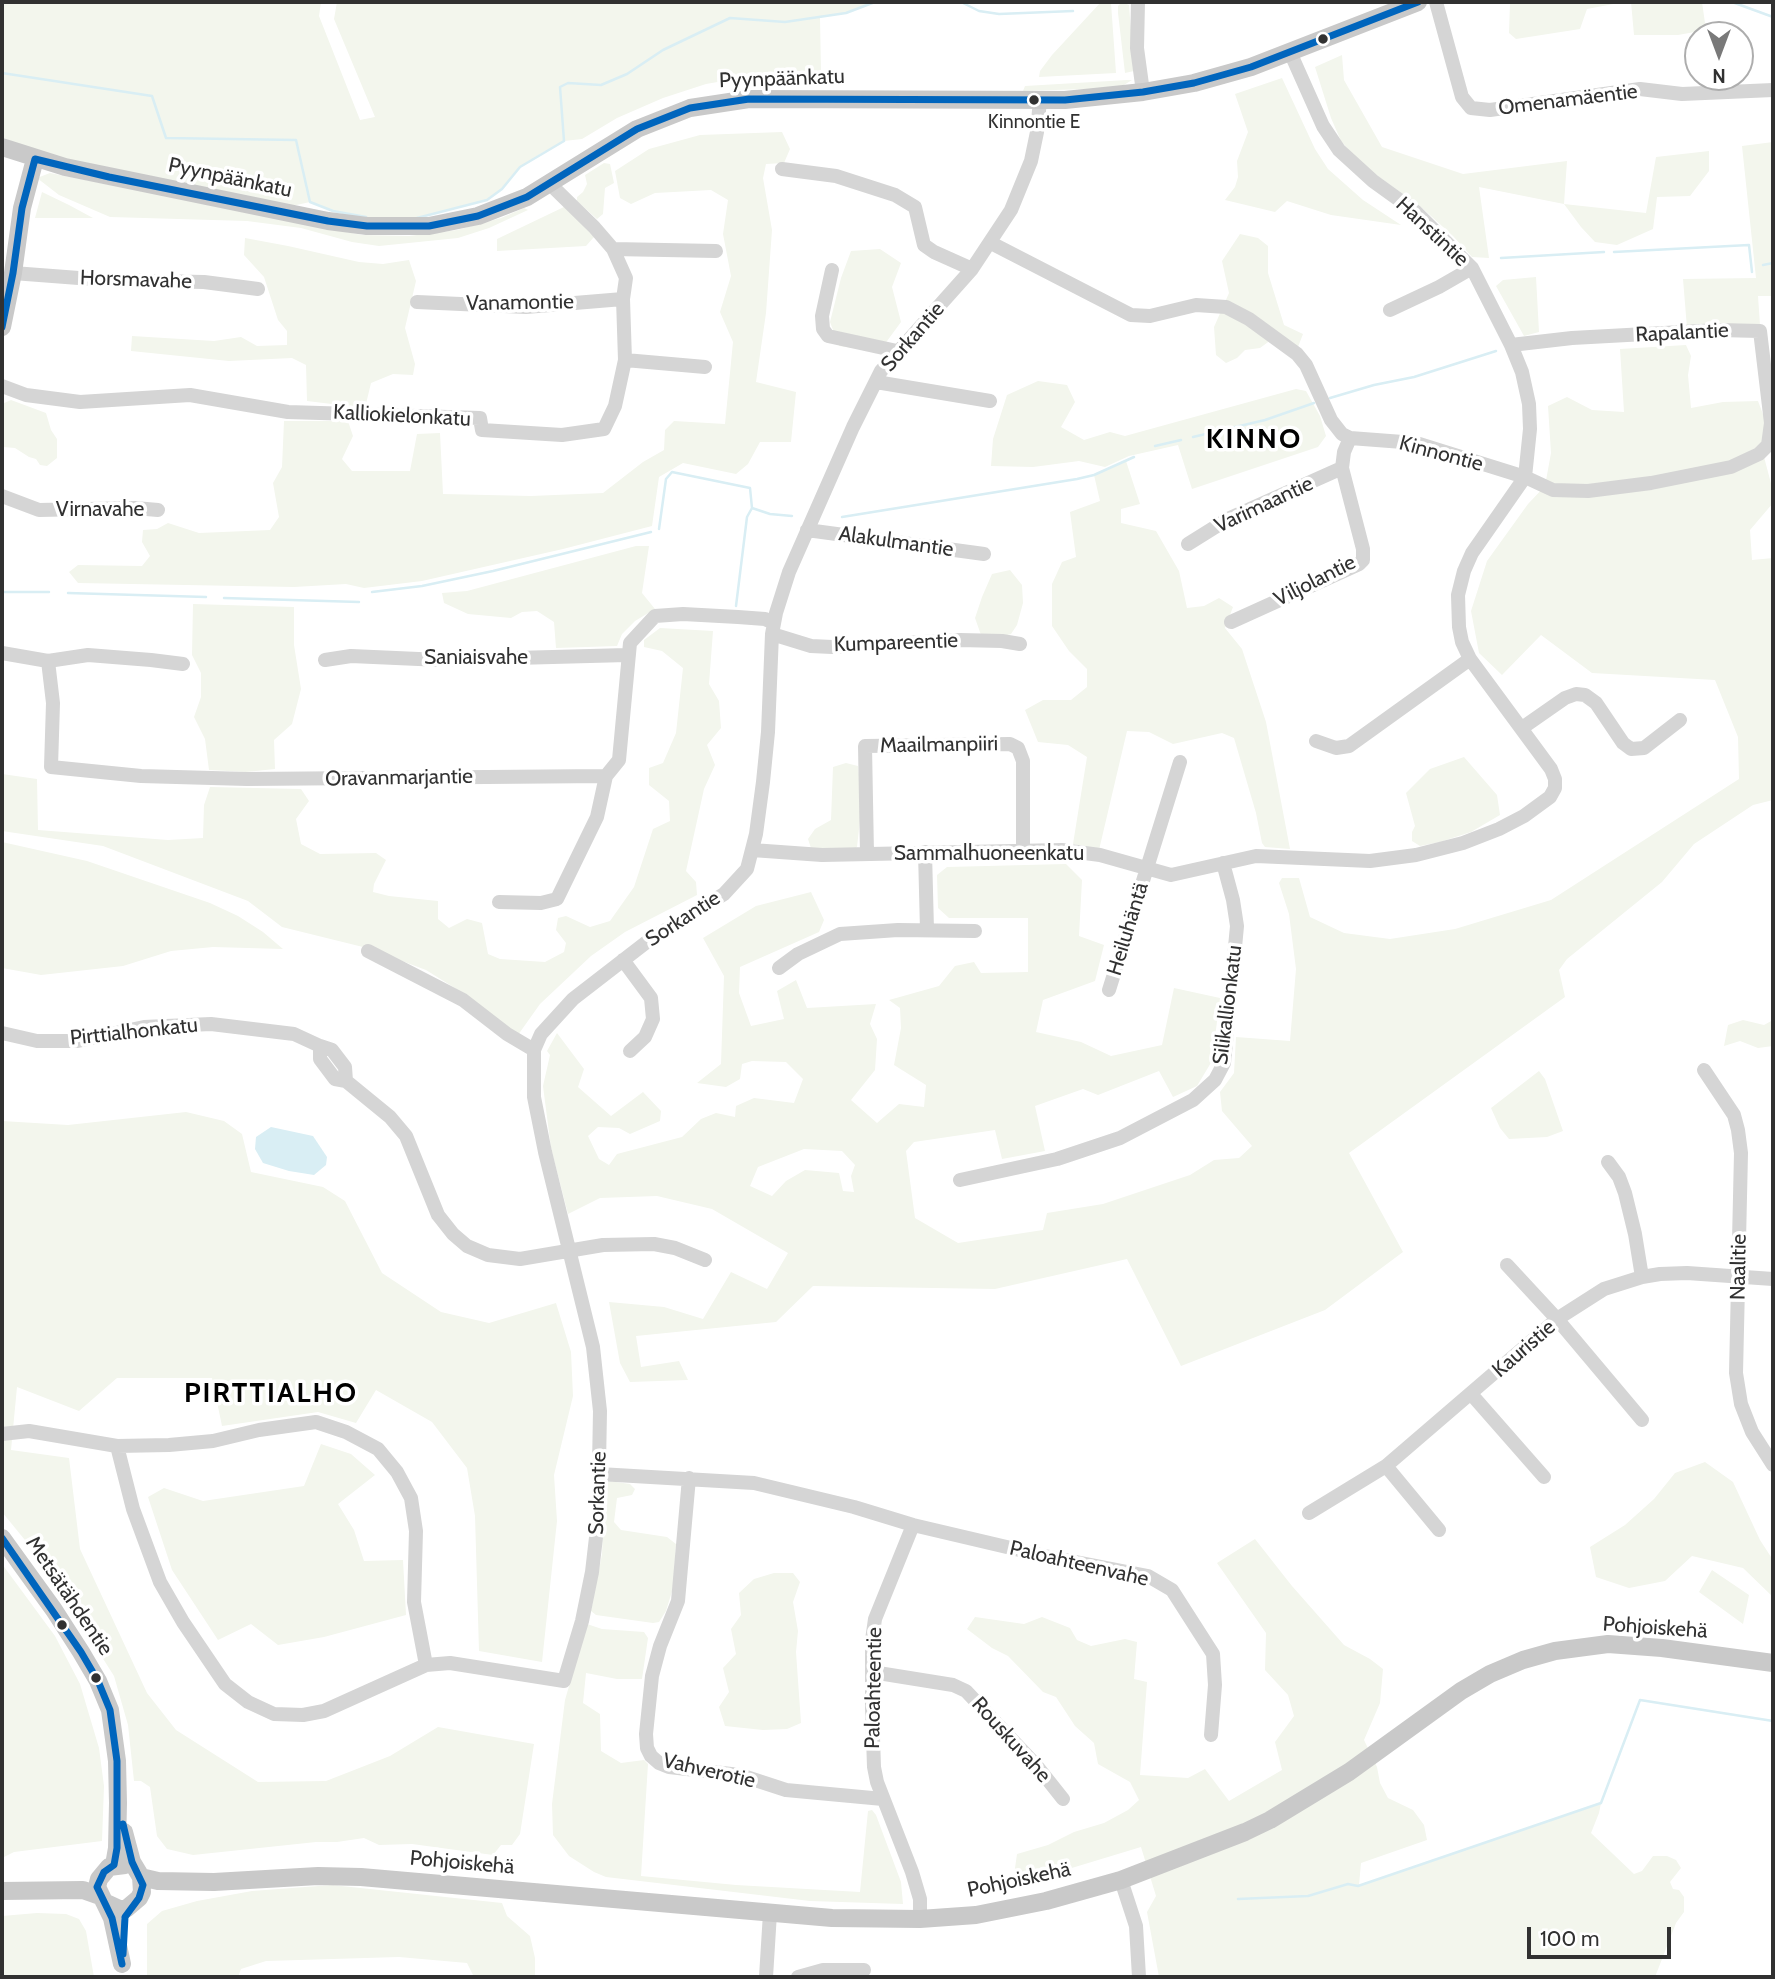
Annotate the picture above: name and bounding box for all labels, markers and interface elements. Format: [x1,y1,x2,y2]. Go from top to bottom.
north arrow [1684,21,1754,91]
unlabelled marker [1316,32,1330,46]
street label: Pyynpäänkatu [719,64,845,94]
text: N [1712,64,1726,87]
street label: Omenamäentie [1497,79,1639,121]
marker: Kinnontie E [1027,93,1041,107]
place label: Kinnontie E [988,111,1080,133]
street label: Pyynpäänkatu [166,153,294,203]
street label: Hanstintie [1390,192,1474,272]
street label: Horsmavahe [80,265,192,295]
street label: Vanamontie [466,289,574,317]
street label: Sorkantie [876,297,950,377]
street label: Rapalantie [1635,318,1729,348]
street label: Kalliokielonkatu [332,400,472,432]
district label: KINNO [1206,423,1302,457]
street label: Kinnontie [1396,431,1486,477]
street label: Varimaantie [1211,471,1317,539]
street label: Virnavahe [56,497,144,523]
street label: Alakulmantie [837,521,955,563]
street label: Viljolantie [1270,550,1360,612]
street label: Kumpareentie [833,628,959,658]
street label: Saniaisvahe [424,645,528,671]
street label: Maailmanpiiri [880,731,998,759]
street label: Oravanmarjantie [325,764,473,792]
street label: Sammalhuoneenkatu [894,841,1084,867]
street label: Heiluhäntä [1102,879,1154,979]
street label: Sorkantie [641,886,725,952]
street label: Silikallionkatu [1208,944,1248,1066]
street label: Pirttialhonkatu [69,1013,199,1051]
street label: Naalitie [1726,1234,1752,1300]
street label: Kauristie [1487,1315,1561,1383]
district label: PIRTTIALHO [185,1377,357,1411]
street label: Sorkantie [584,1451,612,1535]
street label: Metsätähdentie [20,1532,118,1660]
street label: Paloahteenvahe [1007,1536,1151,1592]
street label: Pohjoiskehä [1602,1612,1708,1644]
unlabelled marker [55,1618,69,1632]
street label: Paloahteentie [860,1627,888,1749]
unlabelled marker [89,1671,103,1685]
street label: Rouskuvahe [966,1692,1056,1788]
street label: Vahverotie [660,1748,758,1794]
street label: Pohjoiskehä [409,1846,515,1880]
street label: Pohjoiskehä [965,1857,1073,1903]
scale bar [1530,1912,1674,1956]
text: 100 m [1540,1926,1599,1951]

